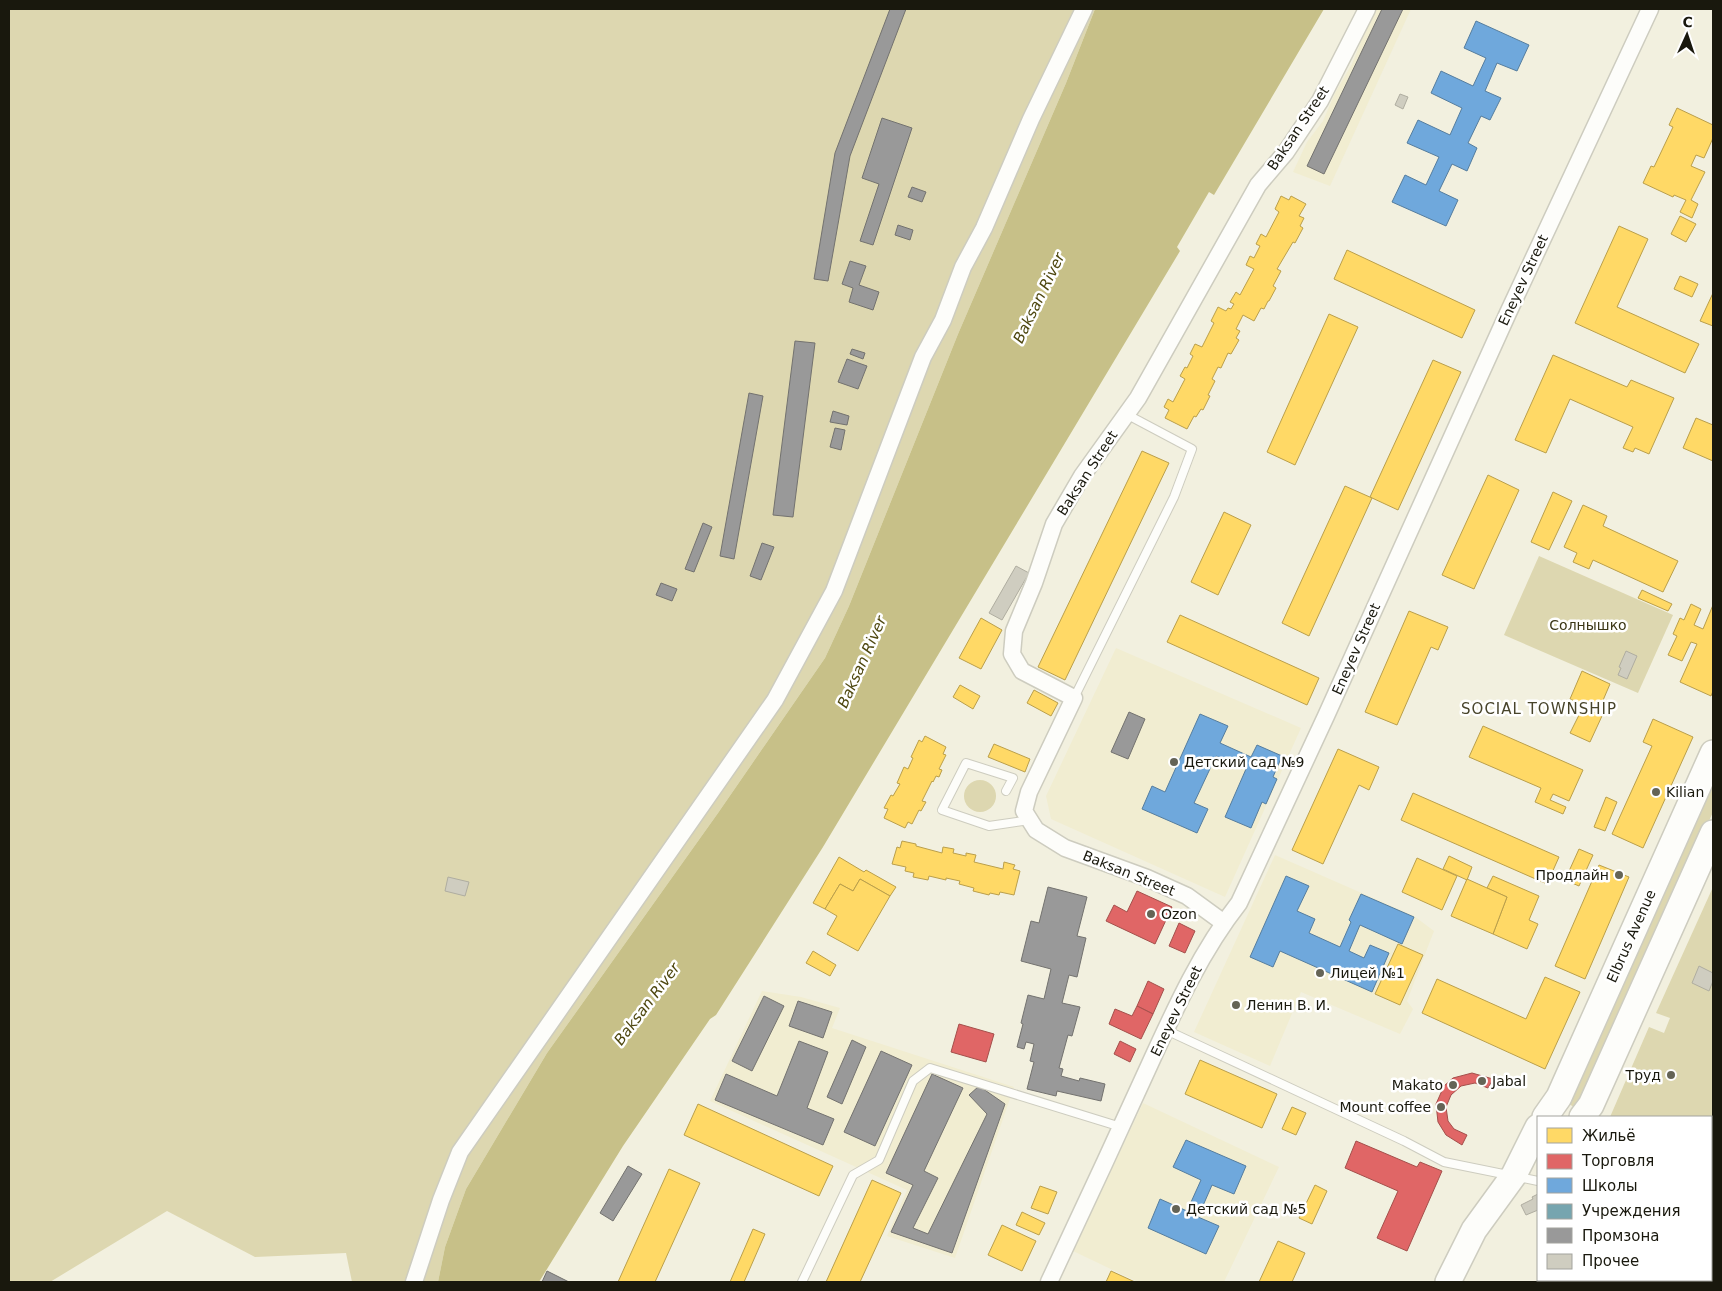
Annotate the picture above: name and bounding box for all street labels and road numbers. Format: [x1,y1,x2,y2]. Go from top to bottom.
street label: Baksan Street [1264,82,1332,173]
street label: Eneyev Street [1495,232,1551,328]
street label: Baksan Street [1054,427,1121,518]
street label: Eneyev Street [1329,600,1384,697]
street label: Baksan Street [1081,847,1178,899]
street label: Elbrus Avenue [1603,887,1659,985]
street label: Eneyev Street [1147,963,1205,1059]

